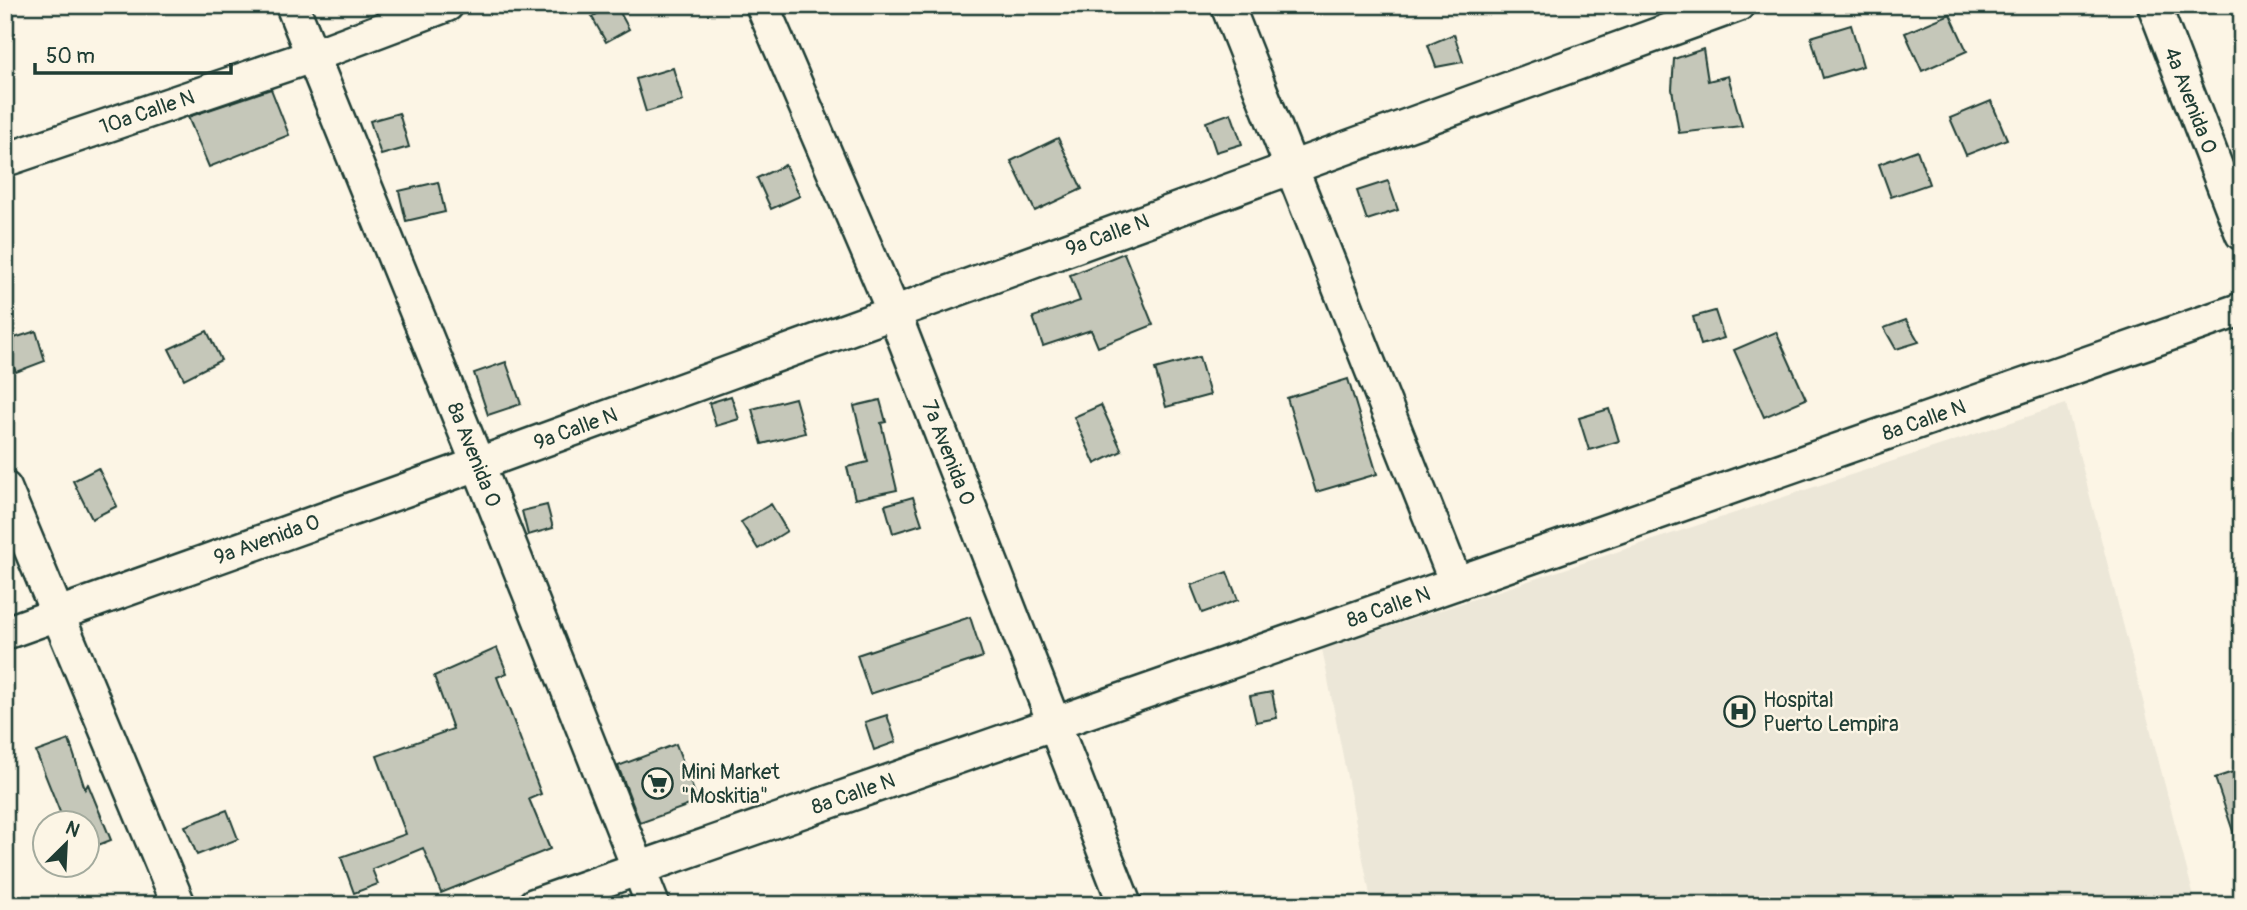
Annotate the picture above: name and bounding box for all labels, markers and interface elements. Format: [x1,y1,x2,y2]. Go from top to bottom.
scale bar [35,32,231,76]
text: 50 m [46,43,95,70]
street label: 4a Avenida O [2158,43,2223,157]
street label: 10a Calle N [96,83,198,141]
street label: 9a Calle N [1062,207,1153,262]
street label: 8a Calle N [1878,393,1969,447]
street label: 7a Avenida O [916,396,981,509]
street label: 8a Avenida O [441,398,507,511]
street label: 9a Calle N [530,401,621,456]
street label: 9a Avenida O [210,508,323,571]
street label: 8a Calle N [1343,580,1434,634]
place label: Hospital Puerto Lempira [1763,687,1899,738]
hospital icon: Hospital Puerto Lempira [1723,695,1757,729]
place label: Mini Market "Moskitia" [681,759,780,810]
supermarket icon: Mini Market "Moskitia" [641,767,675,801]
street label: 8a Calle N [808,767,899,821]
north arrow [32,808,102,878]
text: N [62,816,83,843]

